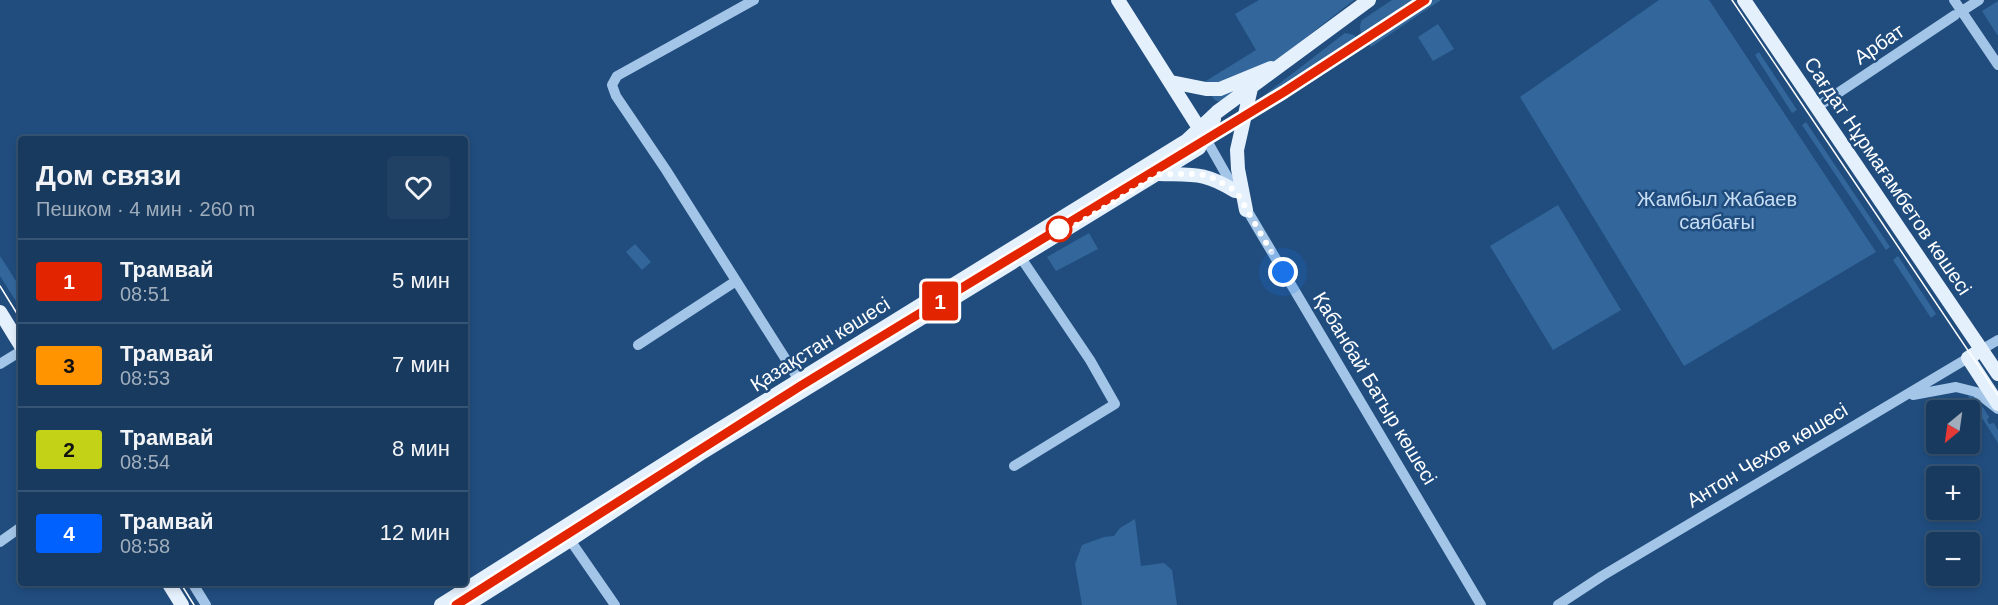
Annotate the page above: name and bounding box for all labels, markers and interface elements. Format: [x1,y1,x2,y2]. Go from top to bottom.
street label: Арбат [1850,19,1908,69]
street label: Сағдат Нұрмағамбетов көшесі [1800,53,1976,299]
button: heart [387,156,450,219]
text: Дом связи [36,160,181,191]
park label: Жамбыл Жабаев саябағы [1637,188,1797,233]
text: Пешком · 4 мин · 260 m [36,198,255,220]
unlabelled marker [1046,216,1072,242]
text: Трамвай [120,257,214,282]
your location [1268,257,1298,287]
text: 5 мин [392,268,450,293]
text: 1 [63,270,75,293]
line badge: 1 [920,282,960,320]
text: 08:51 [120,283,170,305]
street label: Қабанбай Батыр көшесі [1309,288,1441,488]
text: 1 [934,290,946,313]
street label: Қазақстан көшесі [746,292,894,396]
text: Трамвай [120,341,214,366]
text: 7 мин [392,352,450,377]
text: 3 [63,354,75,377]
text: 08:53 [120,367,170,389]
street label: Антон Чехов көшесі [1683,398,1851,512]
north arrow [1926,400,1980,454]
map controls [1926,400,1980,586]
text: Трамвай [120,425,214,450]
text: 8 мин [392,436,450,461]
text: 2 [63,438,75,461]
text: 08:54 [120,451,170,473]
button: + [1926,466,1980,520]
text: Трамвай [120,509,214,534]
text: 12 мин [380,520,450,545]
text: 4 [63,522,75,545]
button: − [1926,532,1980,586]
text: 08:58 [120,535,170,557]

